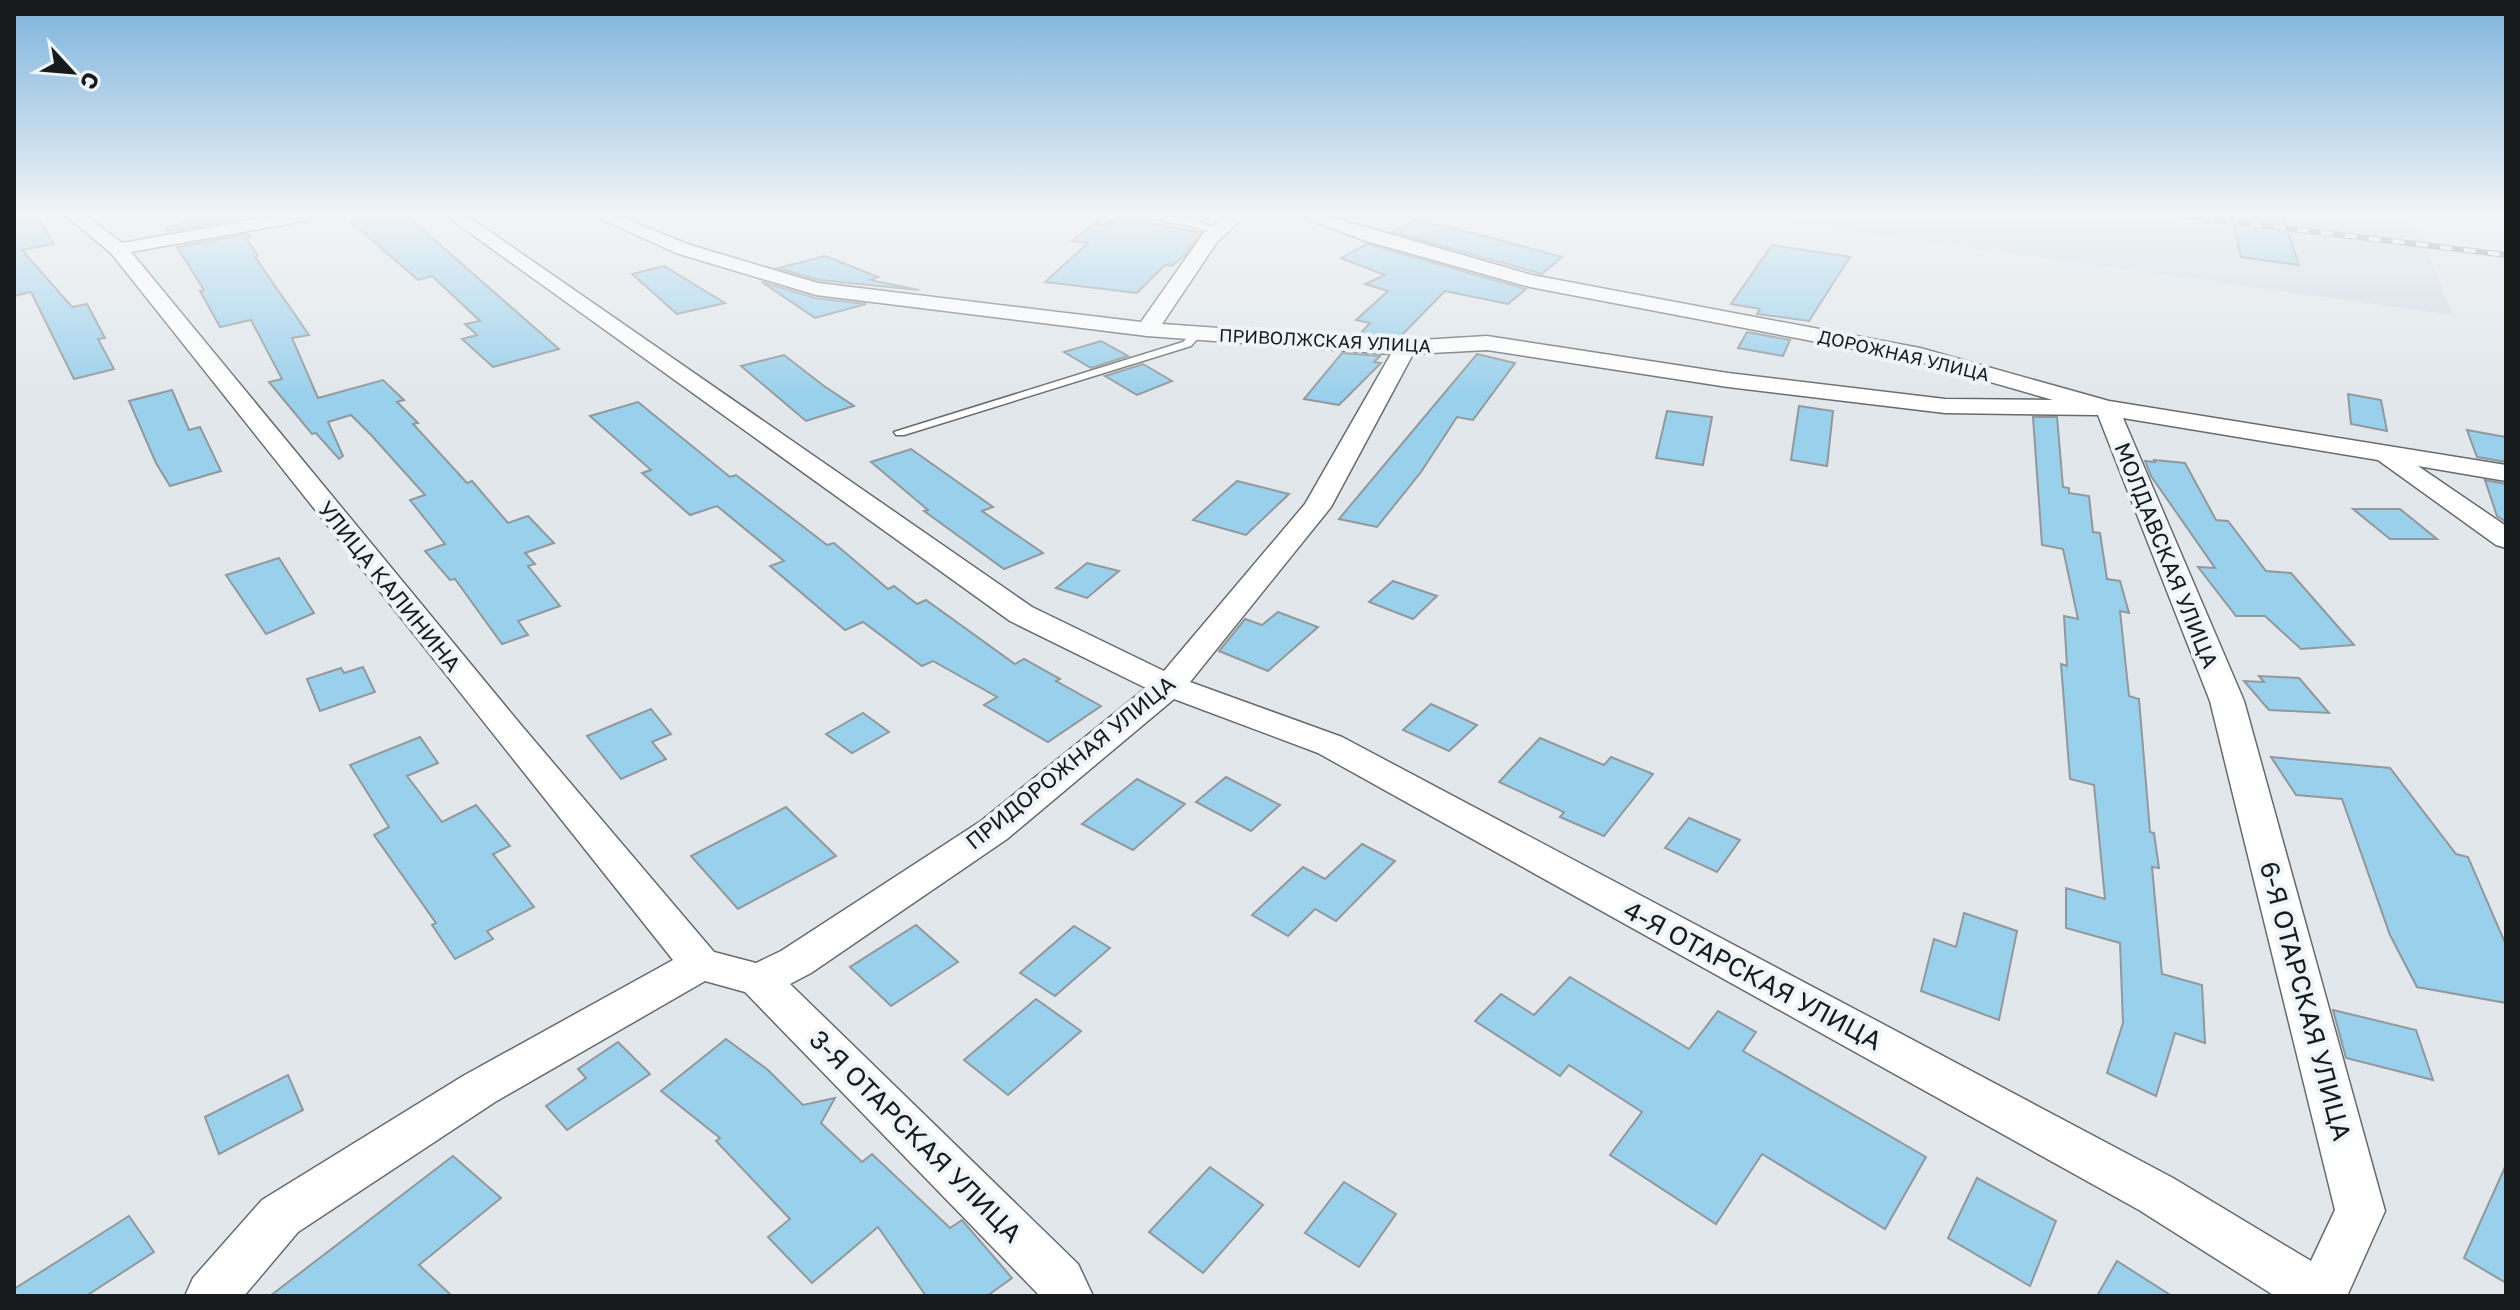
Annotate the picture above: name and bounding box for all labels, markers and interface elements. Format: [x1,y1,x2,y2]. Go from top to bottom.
north arrow [32,32,112,112]
text: С [75,68,106,94]
street label: ПРИВОЛЖСКАЯ УЛИЦА [1219,323,1431,357]
street label: ДОРОЖНАЯ УЛИЦА [1816,325,1992,385]
street label: МОЛДАВСКАЯ УЛИЦА [2109,438,2225,672]
street label: УЛИЦА КАЛИНИНА [313,495,467,677]
street label: ПРИДОРОЖНАЯ УЛИЦА [960,669,1180,855]
street label: 6-Я ОТАРСКАЯ УЛИЦА [2254,858,2358,1144]
street label: 4-Я ОТАРСКАЯ УЛИЦА [1619,894,1887,1056]
street label: 3-Я ОТАРСКАЯ УЛИЦА [804,1024,1028,1248]

